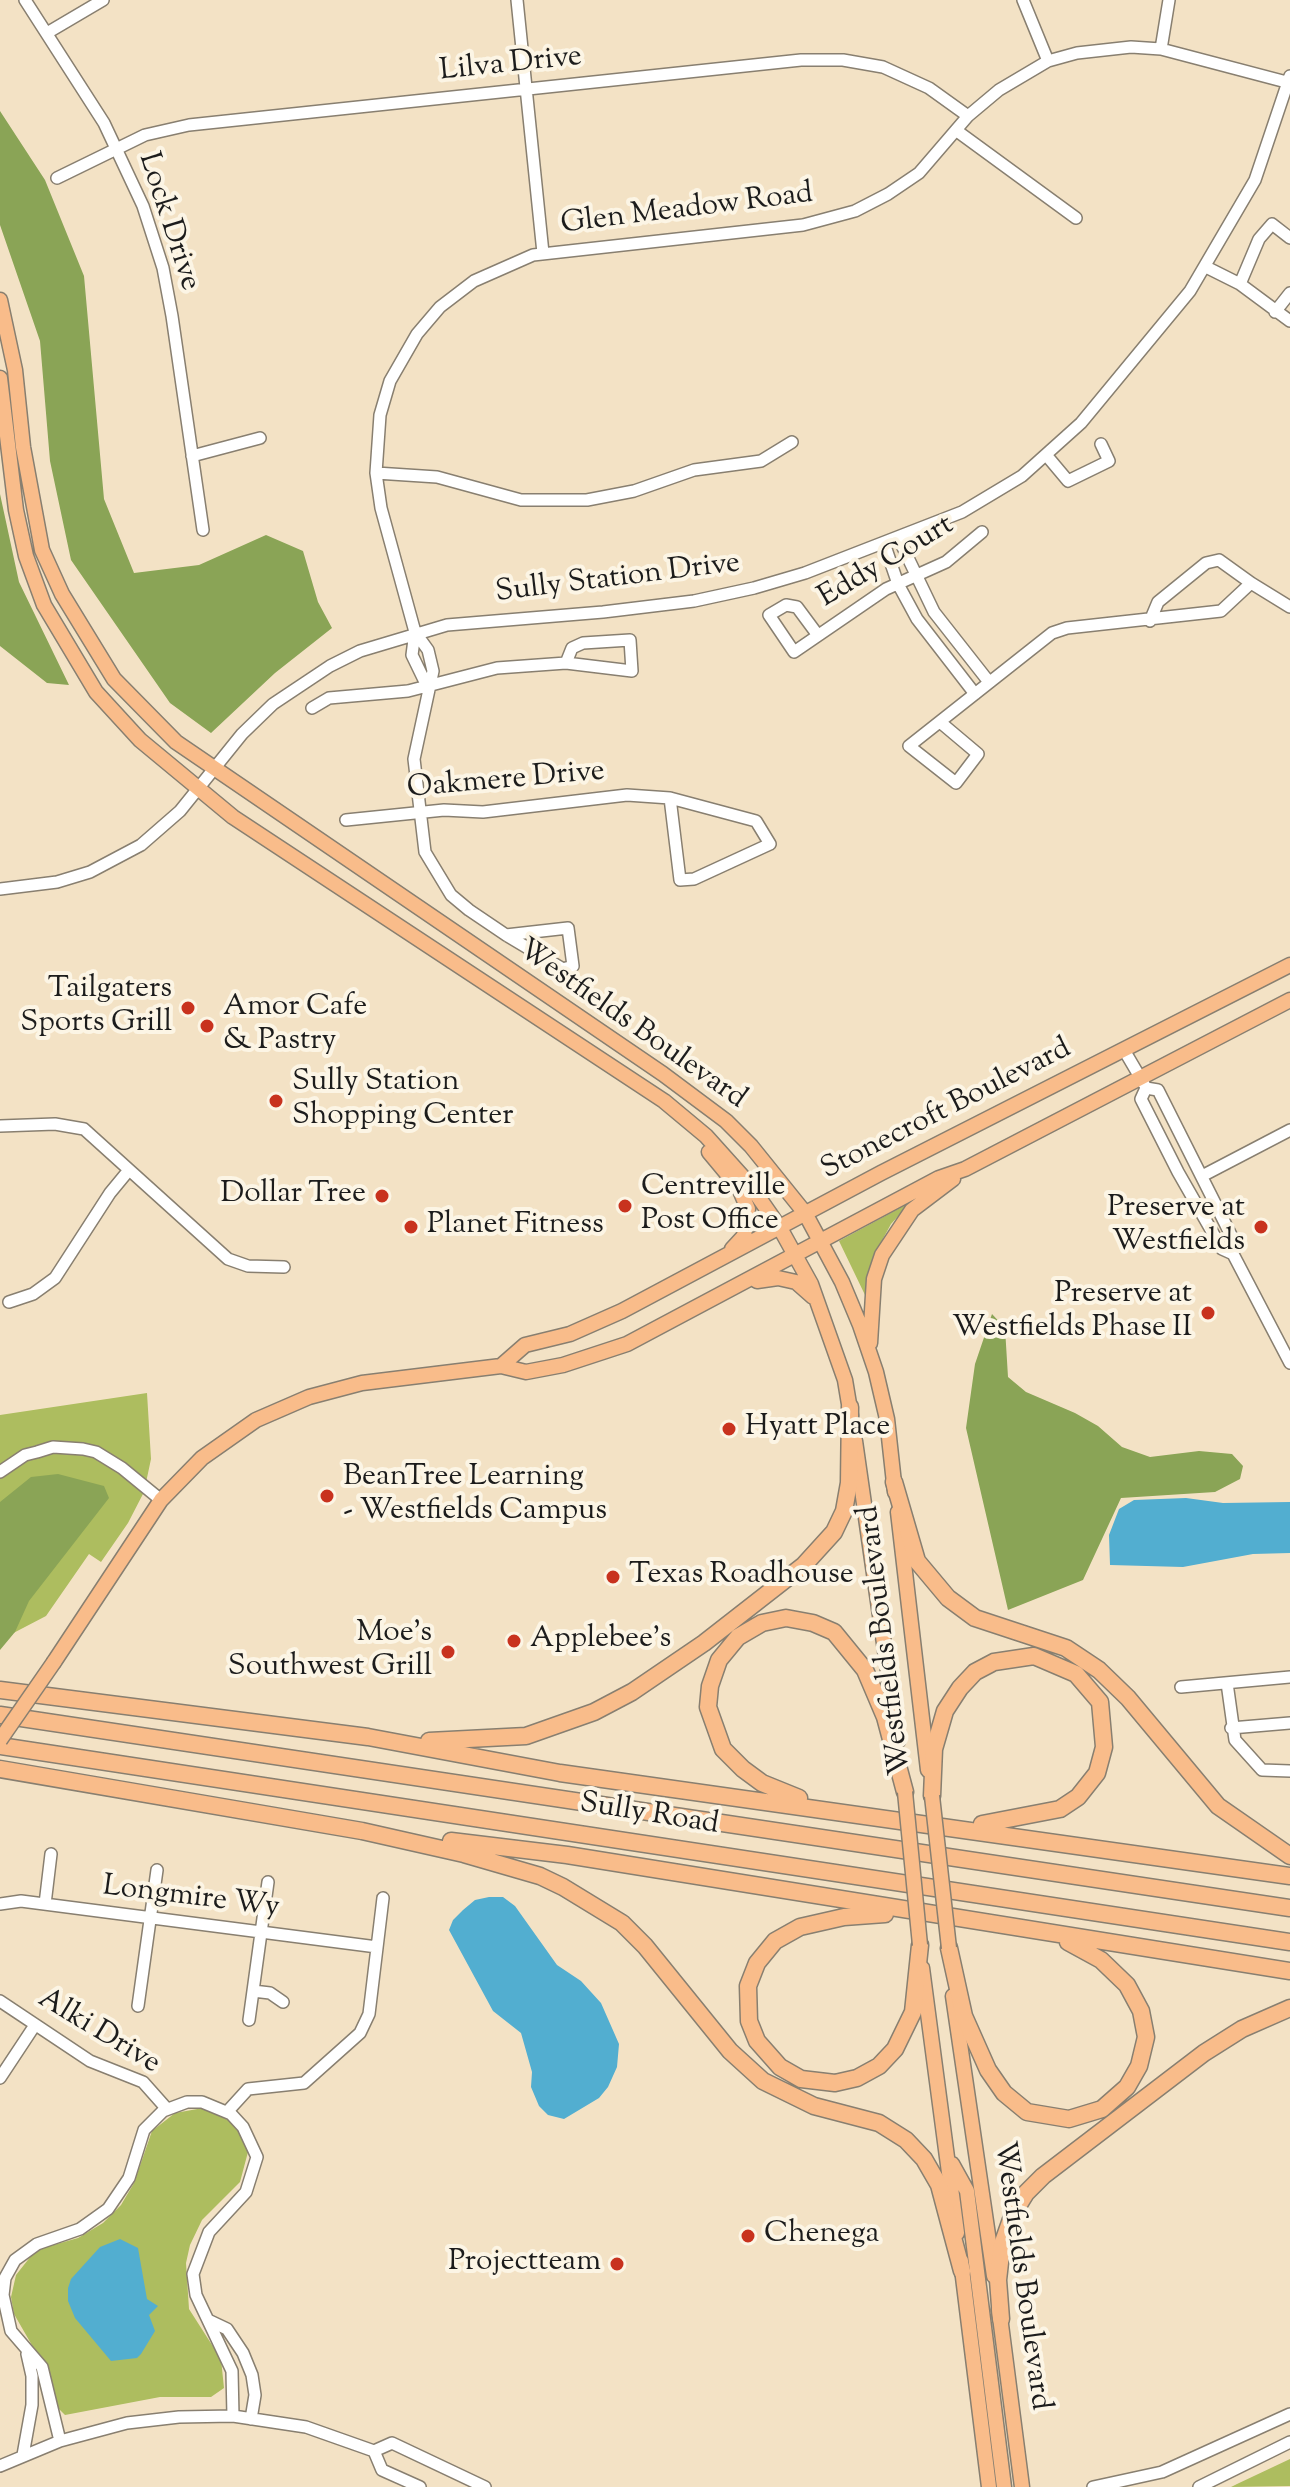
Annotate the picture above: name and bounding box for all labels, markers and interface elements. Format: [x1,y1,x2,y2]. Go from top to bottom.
street label: Lilva Drive [438,41,584,91]
street label: Lock Drive [128,149,206,295]
street label: Glen Meadow Road [559,178,815,244]
street label: Eddy Court [813,509,961,617]
street label: Sully Station Drive [494,547,742,613]
street label: Oakmere Drive [406,755,606,809]
street label: Westfields Boulevard [510,933,752,1119]
place label: Tailgaters Sports Grill [20,973,172,1044]
place label: Amor Cafe & Pastry [223,991,367,1062]
marker: Tailgaters Sports Grill [179,999,197,1017]
marker: Amor Cafe & Pastry [198,1017,216,1035]
street label: Stonecroft Boulevard [816,1032,1078,1190]
place label: Sully Station Shopping Center [292,1066,514,1136]
marker: Sully Station Shopping Center [267,1092,285,1110]
place label: Centreville Post Office [641,1171,785,1242]
place label: Dollar Tree [221,1178,366,1214]
marker: Dollar Tree [373,1187,391,1205]
place label: Preserve at Westfields [1107,1192,1245,1262]
marker: Centreville Post Office [616,1197,634,1215]
place label: Planet Fitness [427,1209,604,1245]
marker: Planet Fitness [402,1218,420,1236]
marker: Preserve at Westfields [1252,1218,1270,1236]
place label: Preserve at Westfields Phase II [952,1278,1192,1348]
marker: Preserve at Westfields Phase II [1199,1304,1217,1322]
place label: Hyatt Place [745,1411,890,1447]
marker: Hyatt Place [720,1420,738,1438]
place label: BeanTree Learning - Westfields Campus [343,1461,607,1532]
marker: BeanTree Learning - Westfields Campus [318,1487,336,1505]
street label: Westfields Boulevard [853,1503,921,1777]
place label: Texas Roadhouse [629,1559,854,1595]
marker: Texas Roadhouse [604,1568,622,1586]
place label: Moe's Southwest Grill [228,1617,432,1688]
place label: Applebee's [530,1623,671,1659]
marker: Applebee's [505,1632,523,1650]
marker: Moe's Southwest Grill [439,1643,457,1661]
street label: Sully Road [577,1787,721,1845]
street label: Longmire Wy [101,1870,281,1928]
street label: Alki Drive [30,1982,166,2084]
street label: Westfields Boulevard [983,2139,1057,2413]
place label: Chenega [764,2218,879,2254]
marker: Chenega [739,2227,757,2245]
place label: Projectteam [448,2246,601,2282]
marker: Projectteam [608,2255,626,2273]

